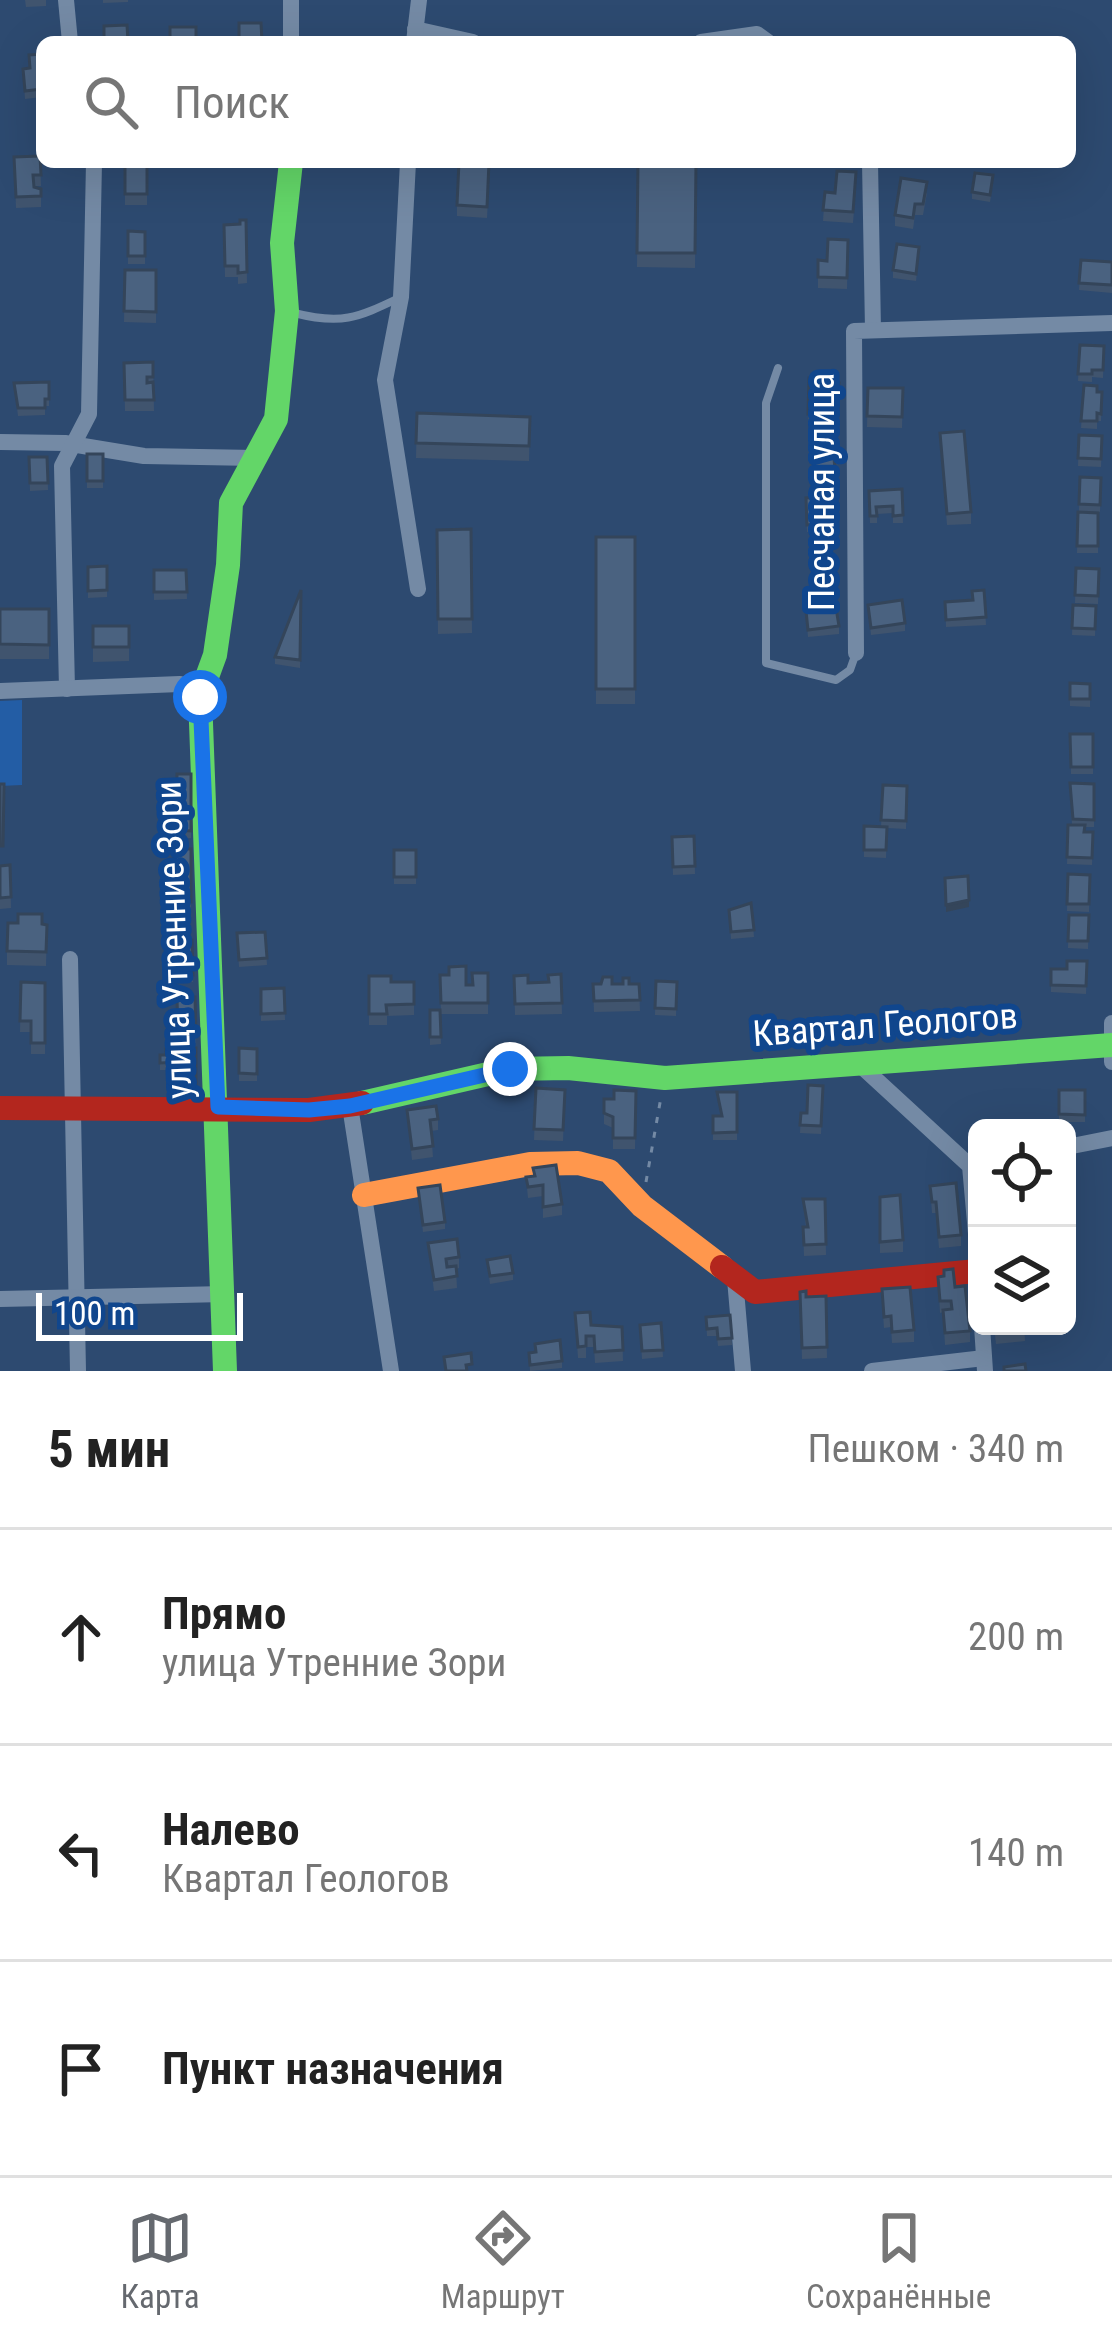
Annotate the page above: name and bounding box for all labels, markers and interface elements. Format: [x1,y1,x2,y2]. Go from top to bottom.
search box [36,36,1076,168]
icon: search [78,69,144,135]
text: Поиск [174,76,290,129]
street label: Песчаная улица [801,373,843,611]
route start [173,670,227,724]
street label: улица Утренние Зори [147,780,201,1100]
street label: Квартал Геологов [751,995,1019,1055]
route end [483,1042,537,1096]
map controls [968,1119,1076,1335]
button: locate [968,1119,1076,1227]
button: layers [968,1227,1076,1335]
scale bar [36,1287,243,1340]
text: 100 m [54,1294,135,1333]
text: 5 мин [48,1420,170,1479]
text: Пешком · 340 m [807,1426,1064,1472]
text: Прямо [162,1587,286,1640]
icon: ahead [48,1604,114,1670]
text: 200 m [968,1614,1064,1660]
text: улица Утренние Зори [162,1640,506,1686]
text: Налево [162,1803,300,1856]
icon: left [48,1820,114,1886]
text: 140 m [968,1830,1064,1876]
text: Квартал Геологов [162,1856,450,1902]
icon: arrive [48,2036,114,2102]
text: Пункт назначения [162,2042,504,2095]
tab: Карта [121,2205,199,2316]
tab: Маршрут [441,2205,565,2316]
tab: Сохранённые [806,2205,991,2316]

